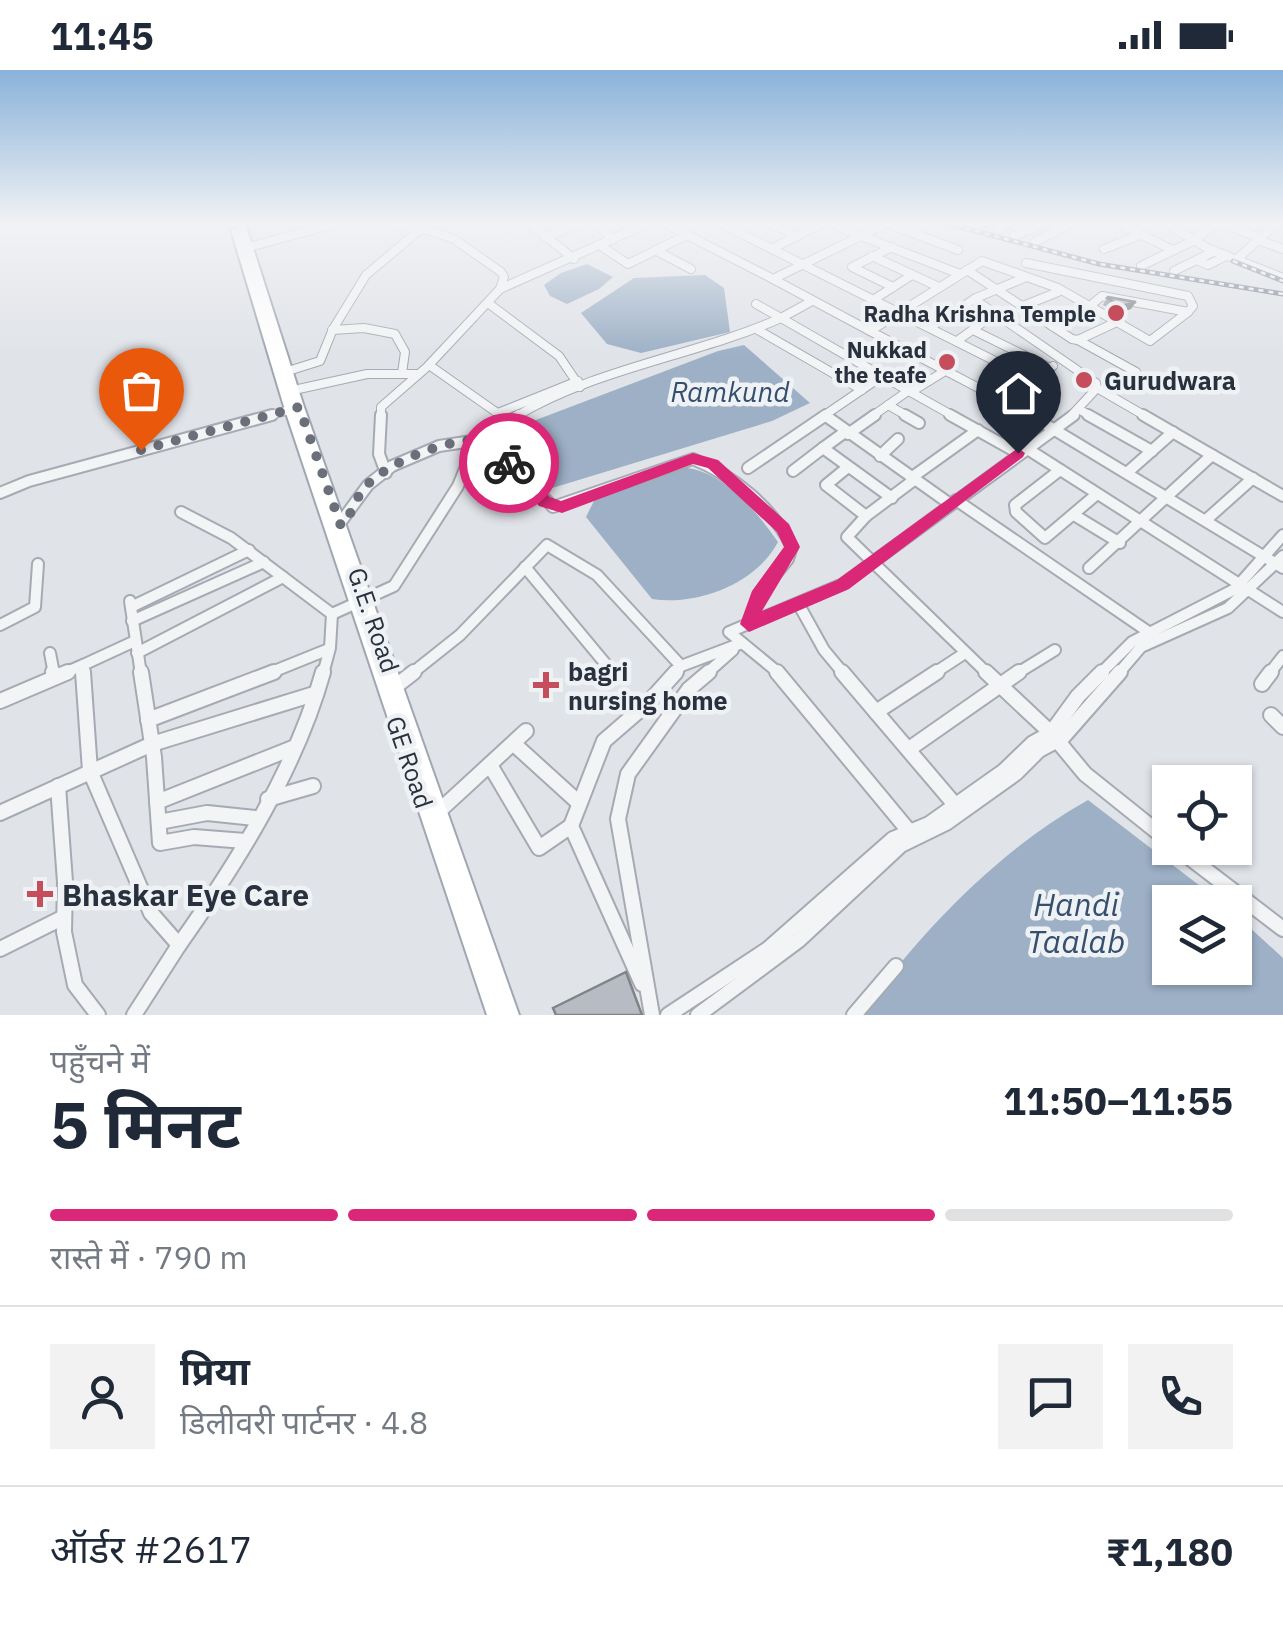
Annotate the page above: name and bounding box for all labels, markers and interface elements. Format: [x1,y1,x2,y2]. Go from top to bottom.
text: 11:45 [50,11,154,60]
place label: Radha Krishna Temple [864,299,1096,328]
marker: Radha Krishna Temple [1105,302,1127,324]
place label: Nukkad the teafe [834,335,927,389]
pin [99,348,184,451]
marker: Nukkad the teafe [936,351,958,373]
pin [976,351,1061,454]
icon: bag [114,363,169,418]
place label: Gurudwara [1104,364,1236,397]
icon: home [991,366,1046,421]
marker: Gurudwara [1073,369,1095,391]
water label: Ramkund [670,373,790,410]
courier [459,413,559,513]
icon: bike [482,436,537,491]
street label: G.E. Road [341,563,407,677]
place label: bagri nursing home [568,655,728,717]
marker: bagri nursing home [533,672,559,698]
street label: GE Road [379,712,441,812]
map controls [1152,765,1252,985]
button: locate [1152,765,1252,865]
place label: Bhaskar Eye Care [62,875,309,914]
marker: Bhaskar Eye Care [27,881,53,907]
water label: Handi Taalab [1027,883,1125,962]
button: layers [1152,885,1252,985]
text: पहुँचने में [50,1040,150,1082]
text: 11:50–11:55 [1003,1076,1233,1125]
text: 5 मिनट [50,1081,241,1166]
text: रास्ते में · 790 m [50,1236,247,1278]
button: person [50,1344,155,1449]
button: chat [998,1344,1103,1449]
button: phone [1128,1344,1233,1449]
text: प्रिया [180,1346,250,1395]
text: डिलीवरी पार्टनर · 4.8 [180,1401,428,1443]
text: ऑर्डर #2617 [50,1524,252,1573]
text: ₹1,180 [1106,1527,1233,1576]

